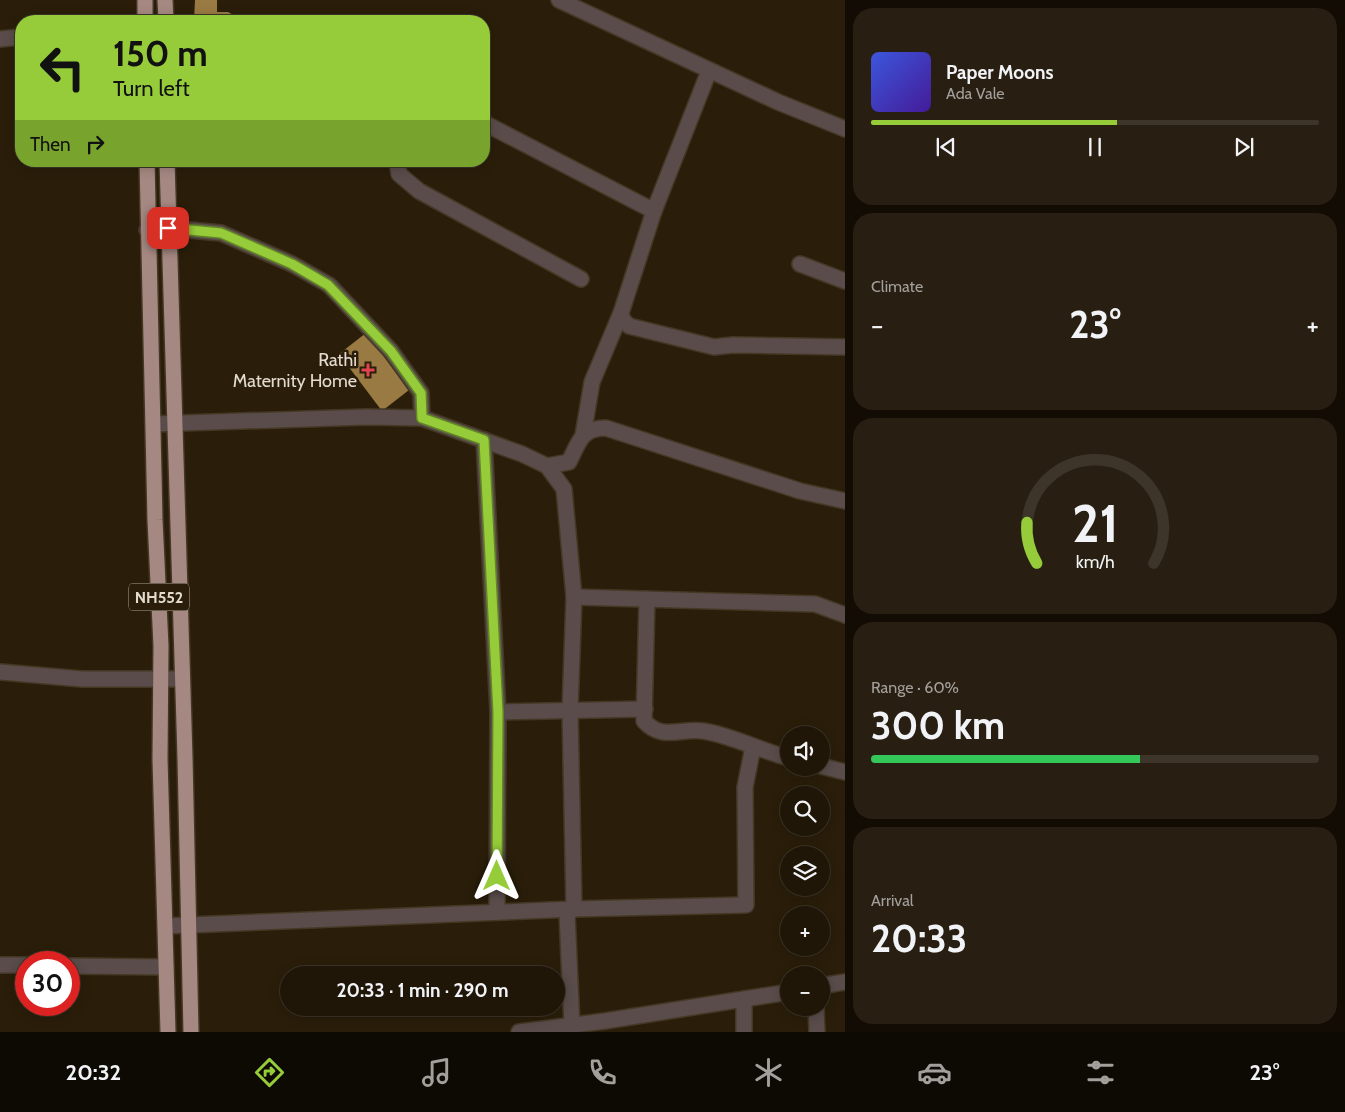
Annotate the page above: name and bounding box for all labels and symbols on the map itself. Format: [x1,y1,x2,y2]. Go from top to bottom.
pin [147,207,189,249]
place label: Rathi Maternity Home [233,349,357,392]
marker: Rathi Maternity Home [361,363,375,377]
road number: NH552 [129,584,189,610]
position arrow [470,849,522,901]
speed limit sign: 30 [15,951,80,1016]

